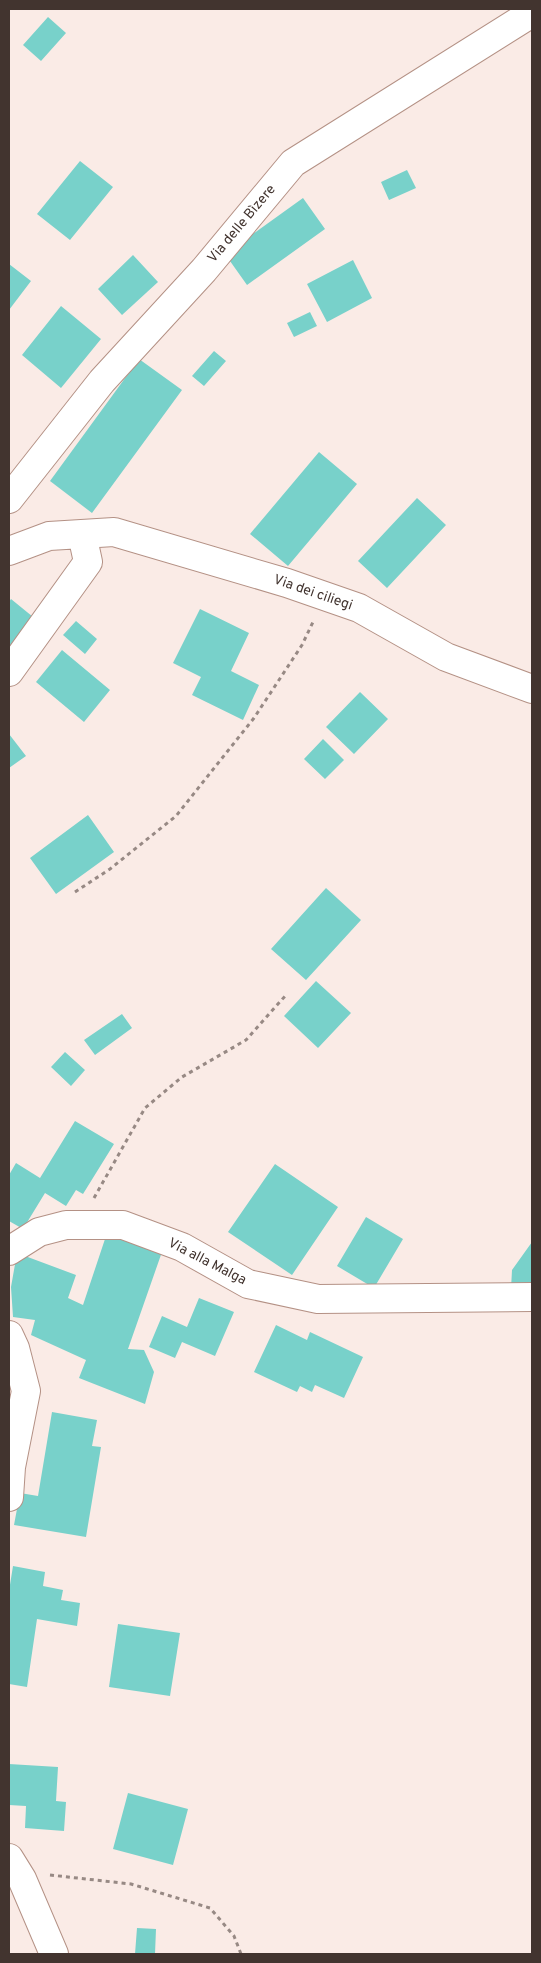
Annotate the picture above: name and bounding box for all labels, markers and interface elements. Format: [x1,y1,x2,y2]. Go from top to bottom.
street label: Via delle Bìzere [204,181,280,267]
street label: Via dei ciliegi [271,572,355,614]
street label: Via alla Malga [165,1235,249,1289]

